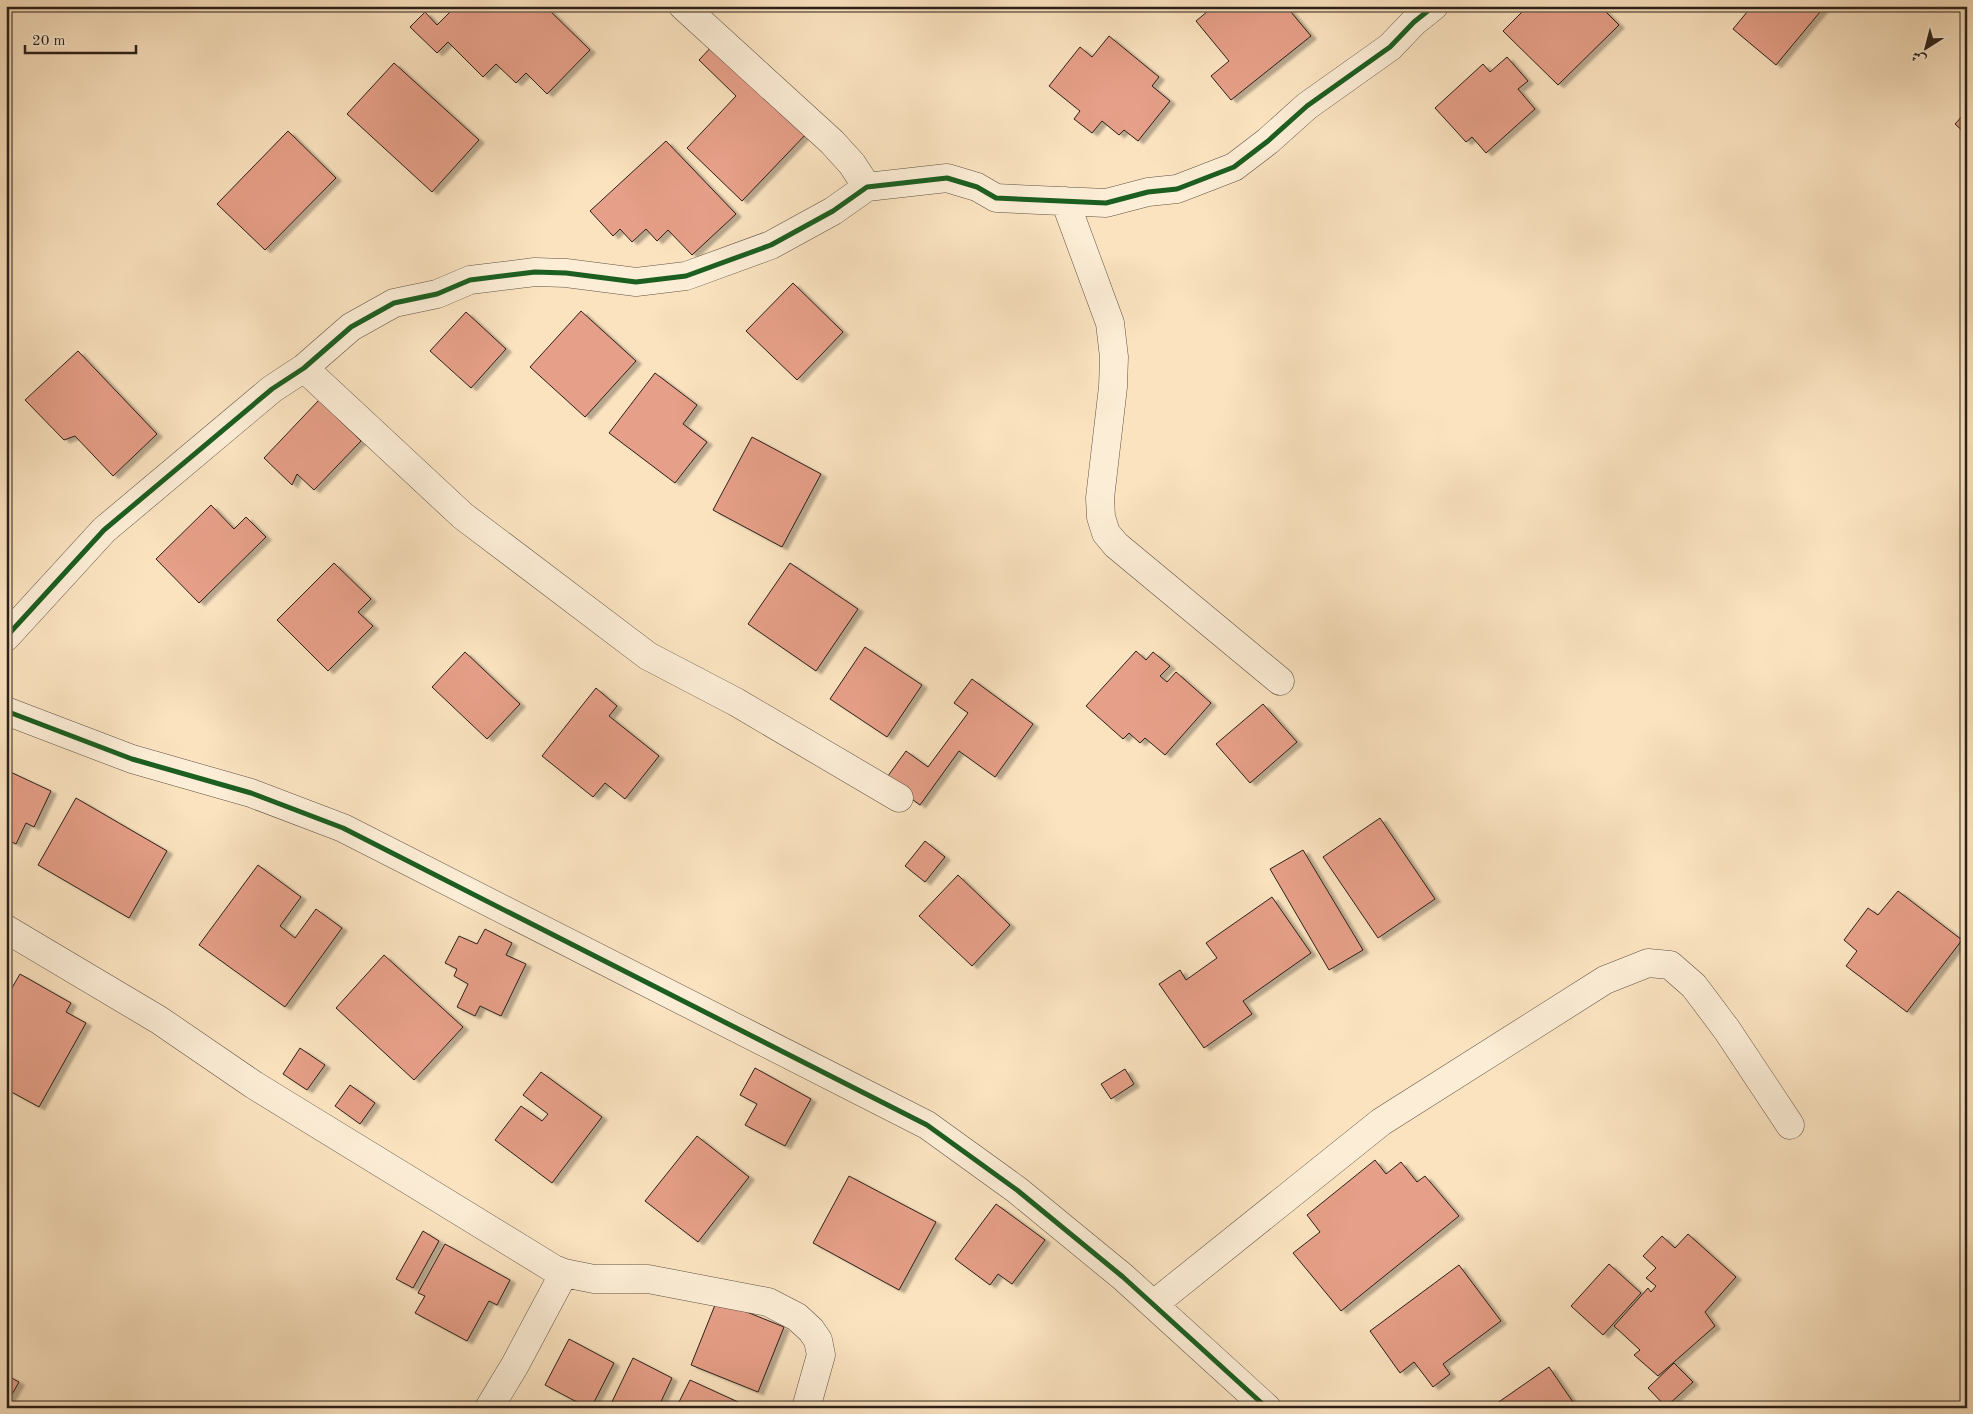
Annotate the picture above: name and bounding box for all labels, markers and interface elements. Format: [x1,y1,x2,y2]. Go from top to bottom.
scale bar [25,22,136,54]
north arrow [1900,22,1950,72]
text: 20 m [32,34,66,49]
text: ش [1909,48,1929,67]

